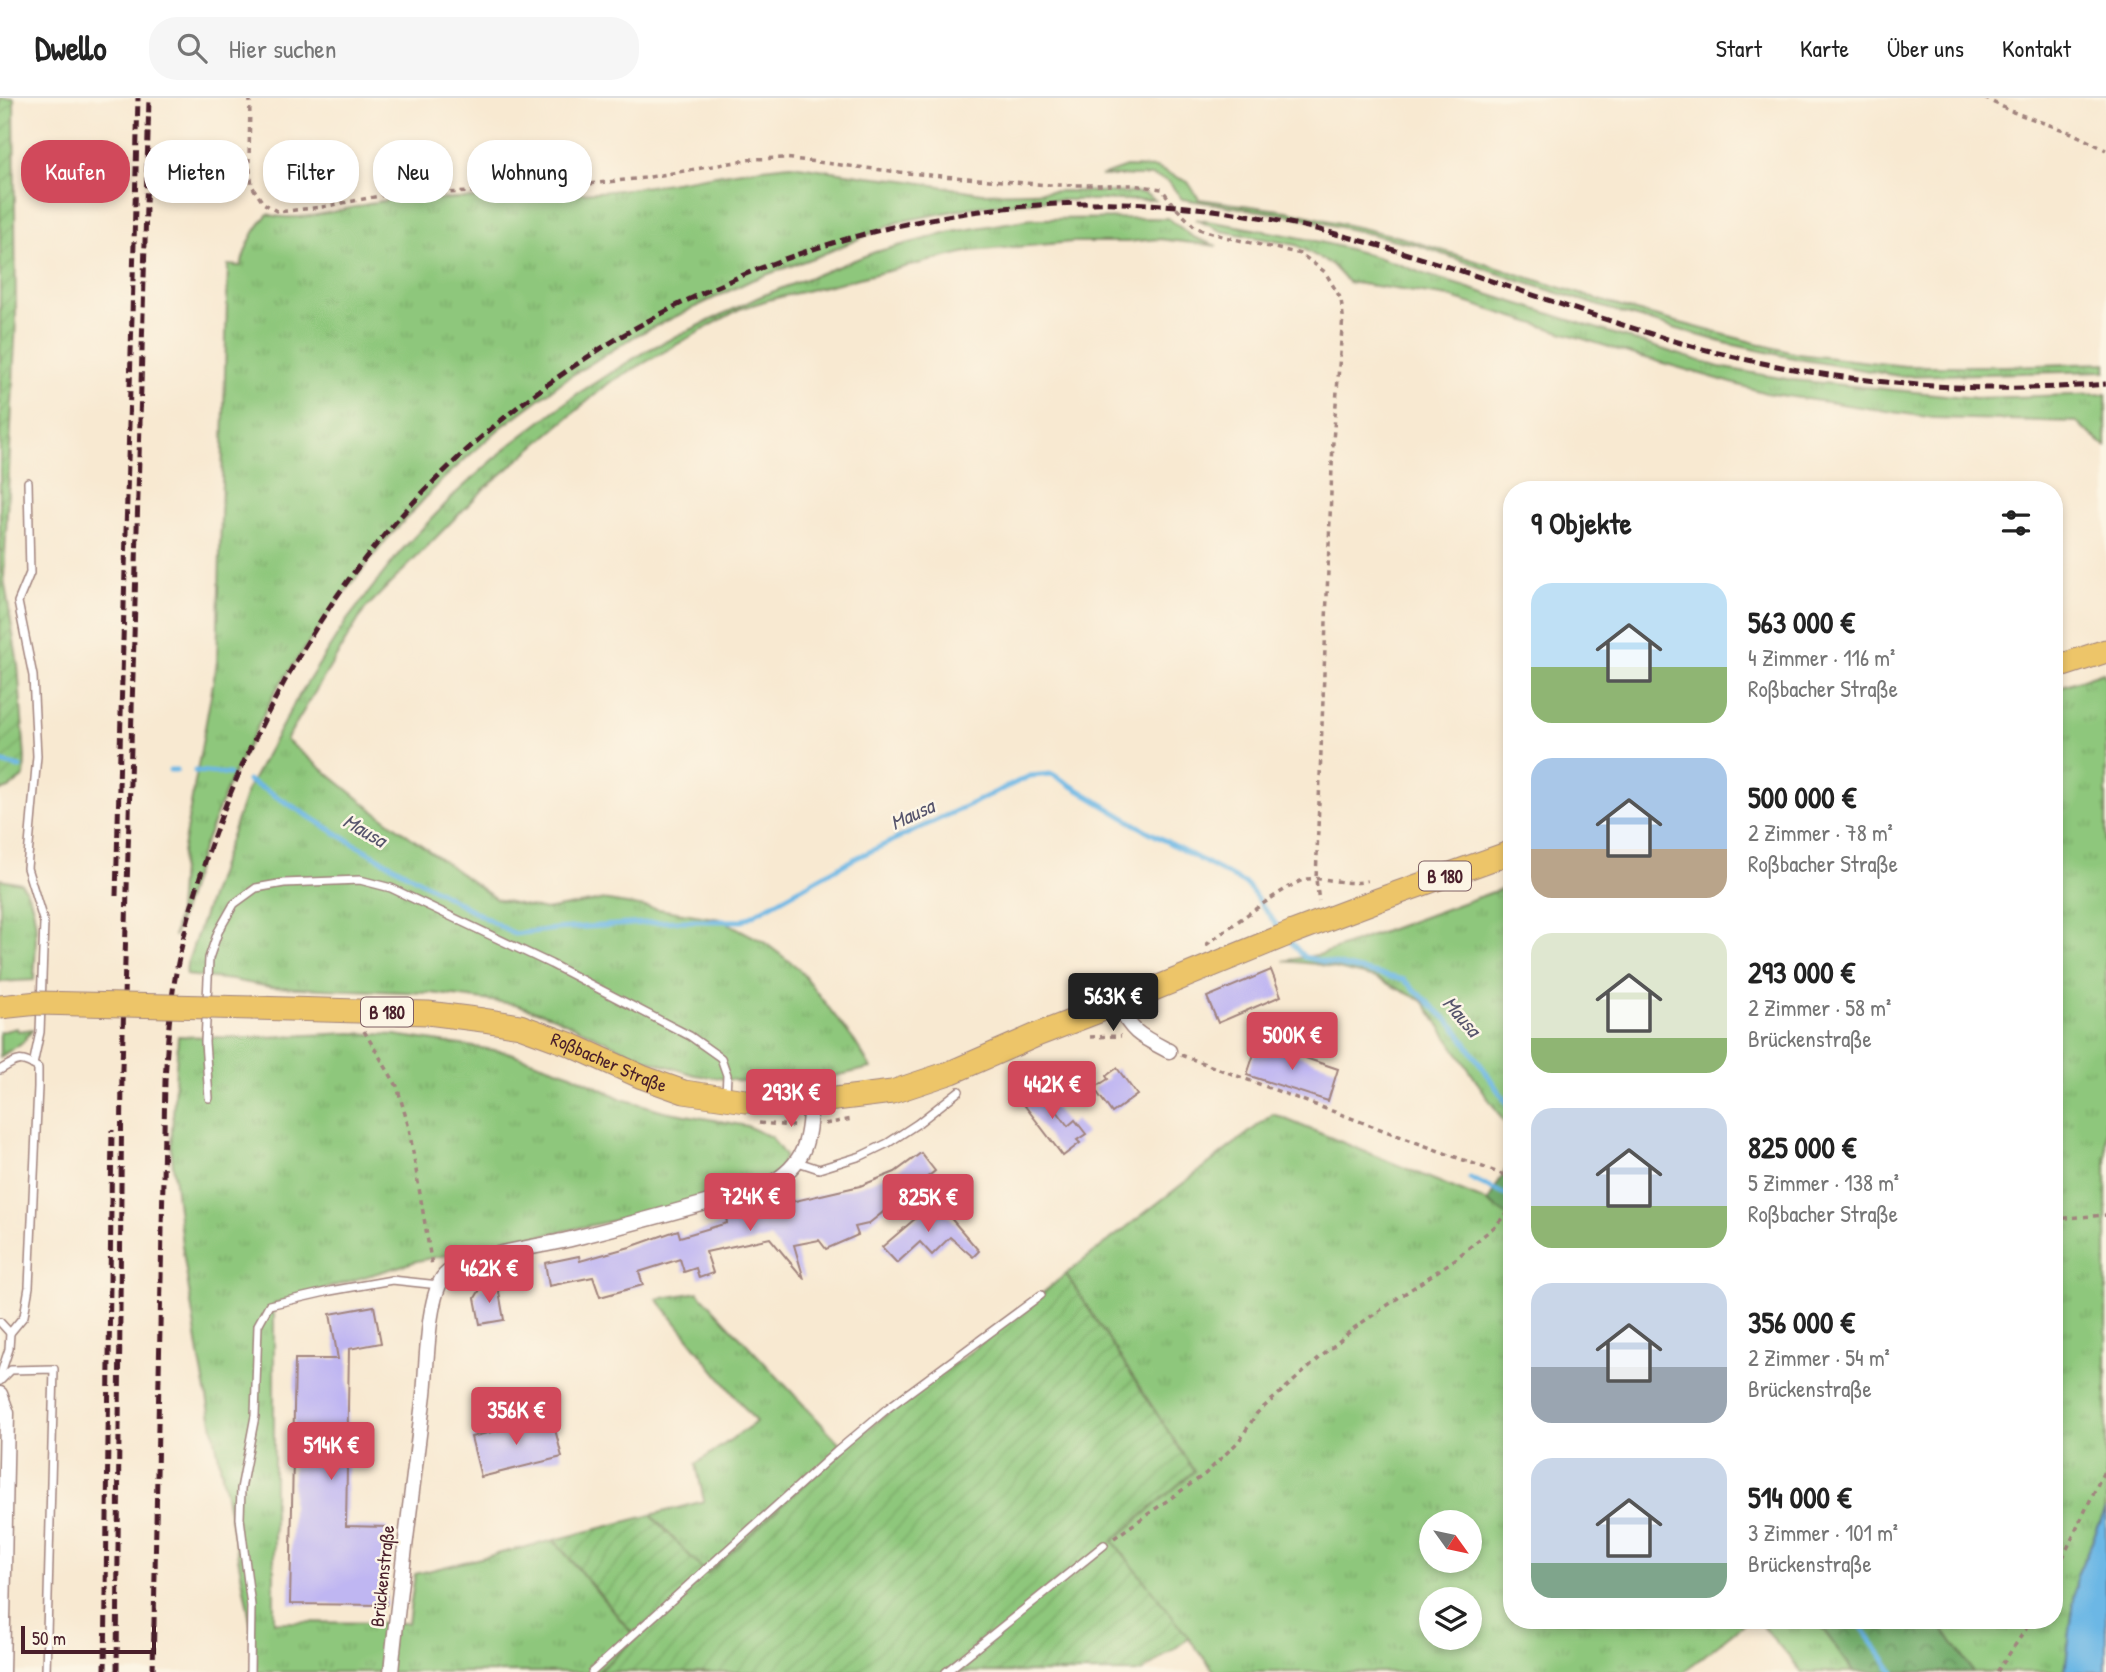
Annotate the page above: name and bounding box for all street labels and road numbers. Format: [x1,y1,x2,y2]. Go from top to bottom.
road number: B 180 [1419,862,1471,890]
road number: B 180 [361,998,413,1027]
street label: Roßbacher Straße [547,1026,671,1098]
street label: Brückenstraße [364,1523,400,1628]

